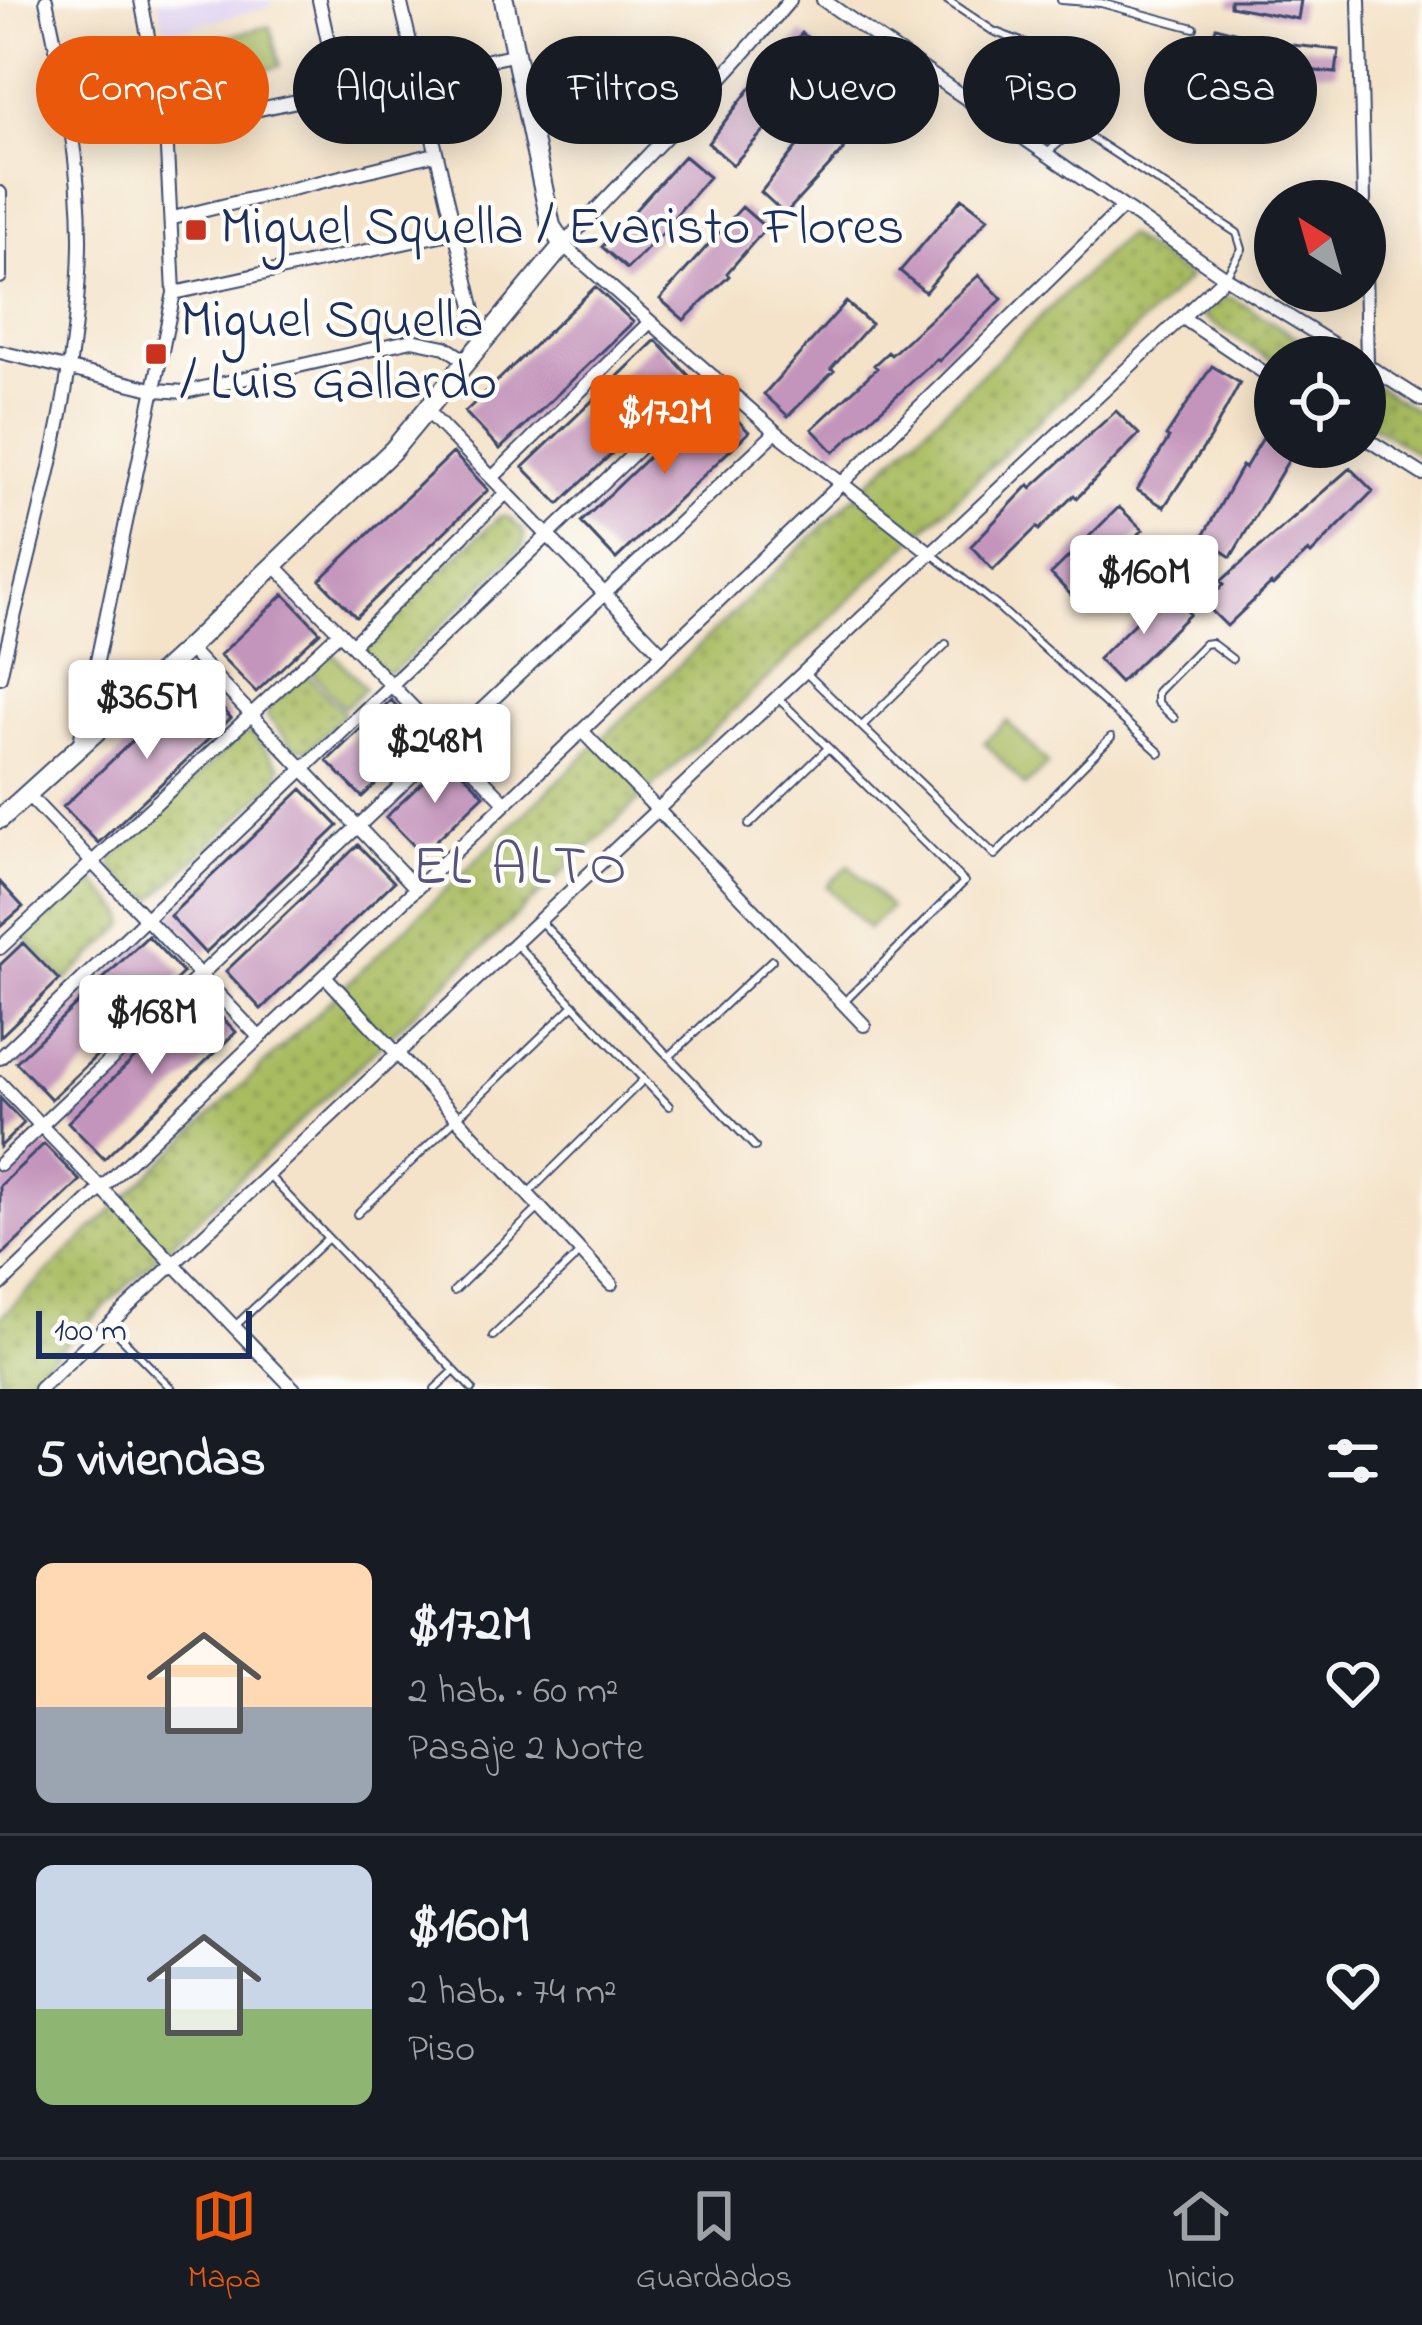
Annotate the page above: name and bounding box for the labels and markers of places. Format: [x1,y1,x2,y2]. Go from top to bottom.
place label: Miguel Squella / Evaristo Flores [220,191,904,270]
marker: Miguel Squella / Evaristo Flores [183,217,209,243]
place label: Miguel Squella / Luis Gallardo [180,284,497,424]
marker: Miguel Squella / Luis Gallardo [143,341,169,367]
pin: $172M [581,375,749,477]
pin: $160M [1060,535,1228,637]
pin: $365M [63,660,231,762]
pin: $248M [351,704,519,806]
pin: $168M [68,975,236,1077]

